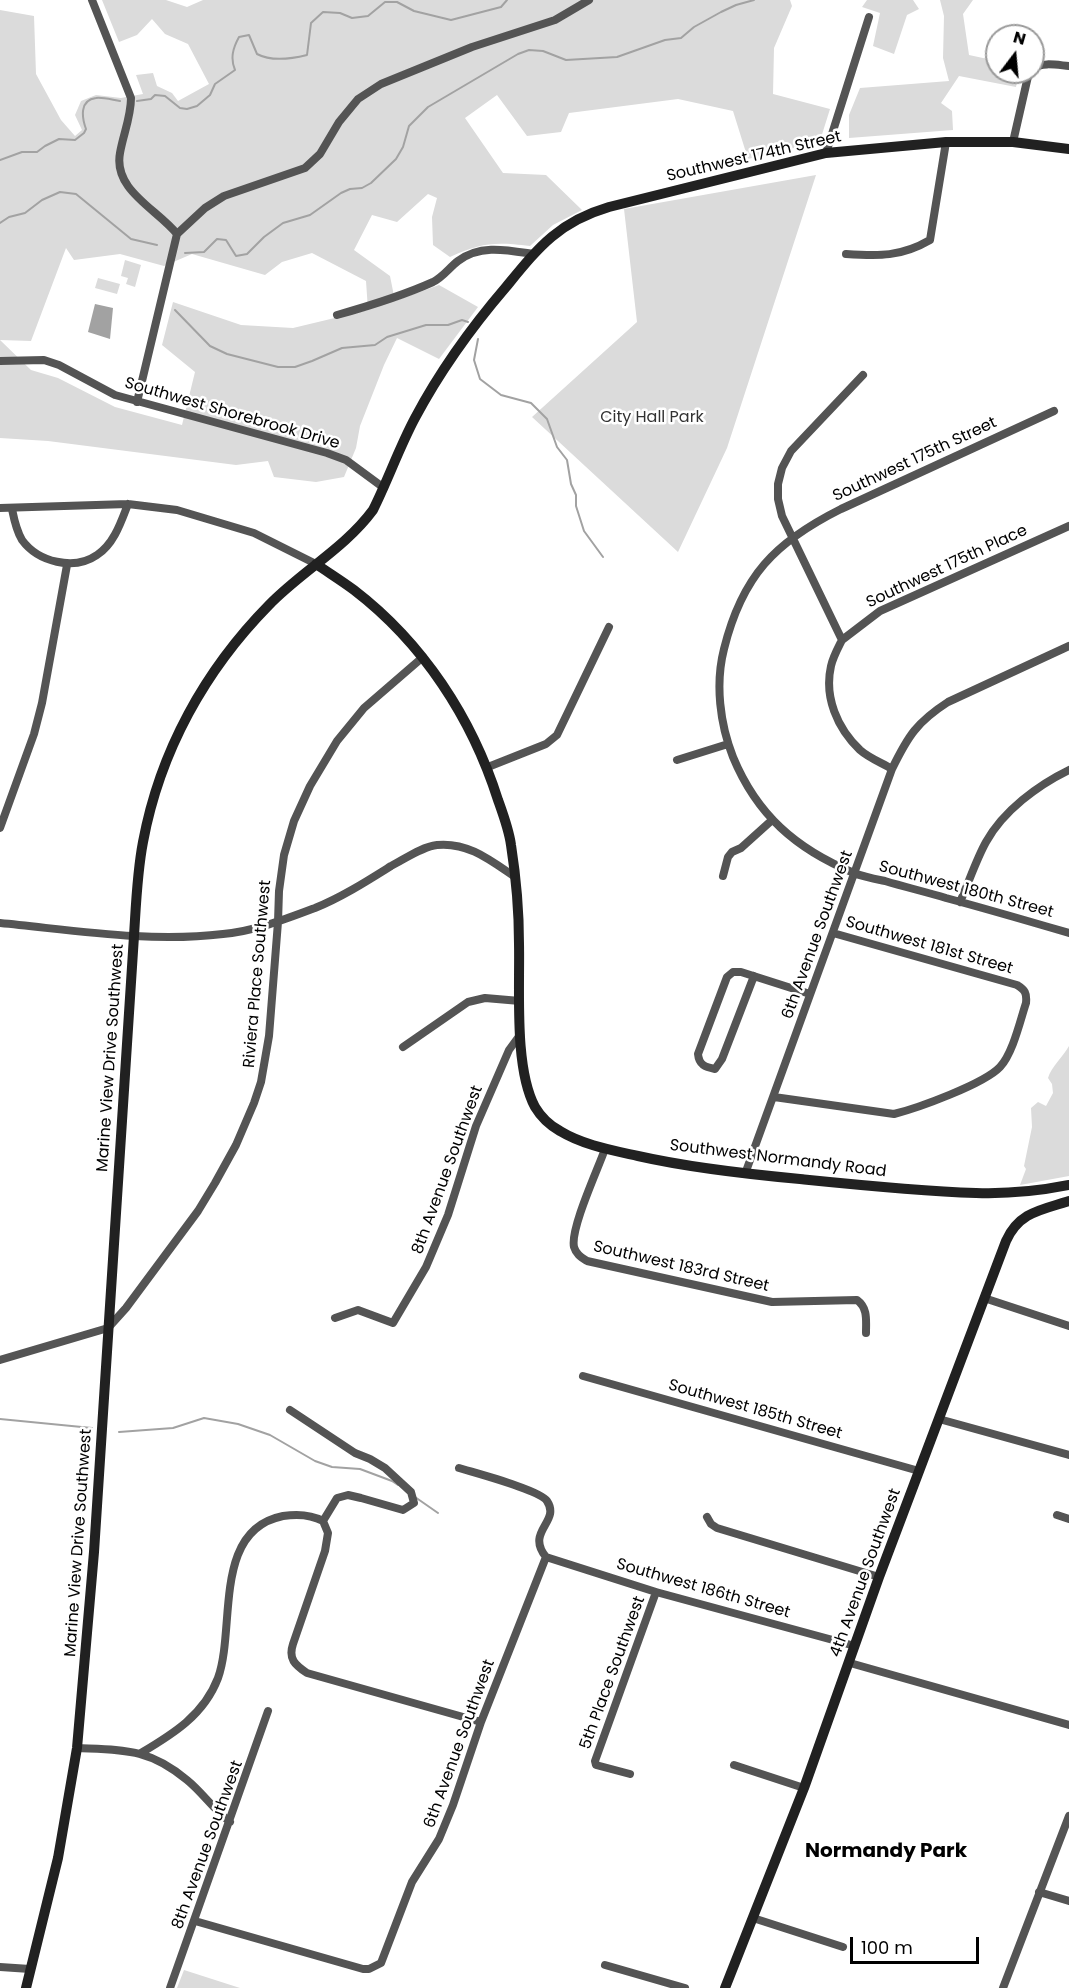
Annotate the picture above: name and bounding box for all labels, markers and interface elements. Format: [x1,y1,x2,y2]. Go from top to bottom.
north arrow [985,24,1045,84]
text: N [1011,25,1029,51]
street label: Southwest 174th Street [665,128,843,186]
street label: Southwest Shorebrook Drive [122,374,342,454]
park label: City Hall Park [600,408,704,428]
street label: Southwest 175th Street [830,414,1000,506]
street label: Southwest 175th Place [863,521,1031,613]
street label: 6th Avenue Southwest [779,848,857,1022]
street label: Southwest 180th Street [877,857,1055,923]
street label: Riviera Place Southwest [240,879,276,1069]
street label: Southwest 181st Street [843,913,1015,979]
street label: Marine View Drive Southwest [93,943,129,1173]
street label: 8th Avenue Southwest [409,1083,487,1257]
street label: Southwest Normandy Road [669,1136,887,1182]
street label: Southwest 183rd Street [591,1237,771,1297]
street label: Southwest 185th Street [666,1376,844,1444]
street label: Marine View Drive Southwest [61,1428,97,1658]
street label: 4th Avenue Southwest [827,1486,905,1660]
street label: Southwest 186th Street [614,1555,792,1623]
street label: 5th Place Southwest [576,1594,650,1752]
street label: 6th Avenue Southwest [421,1657,499,1831]
street label: 8th Avenue Southwest [169,1758,247,1932]
district label: Normandy Park [805,1840,967,1864]
scale bar [853,1925,982,1963]
text: 100 m [861,1935,913,1960]

